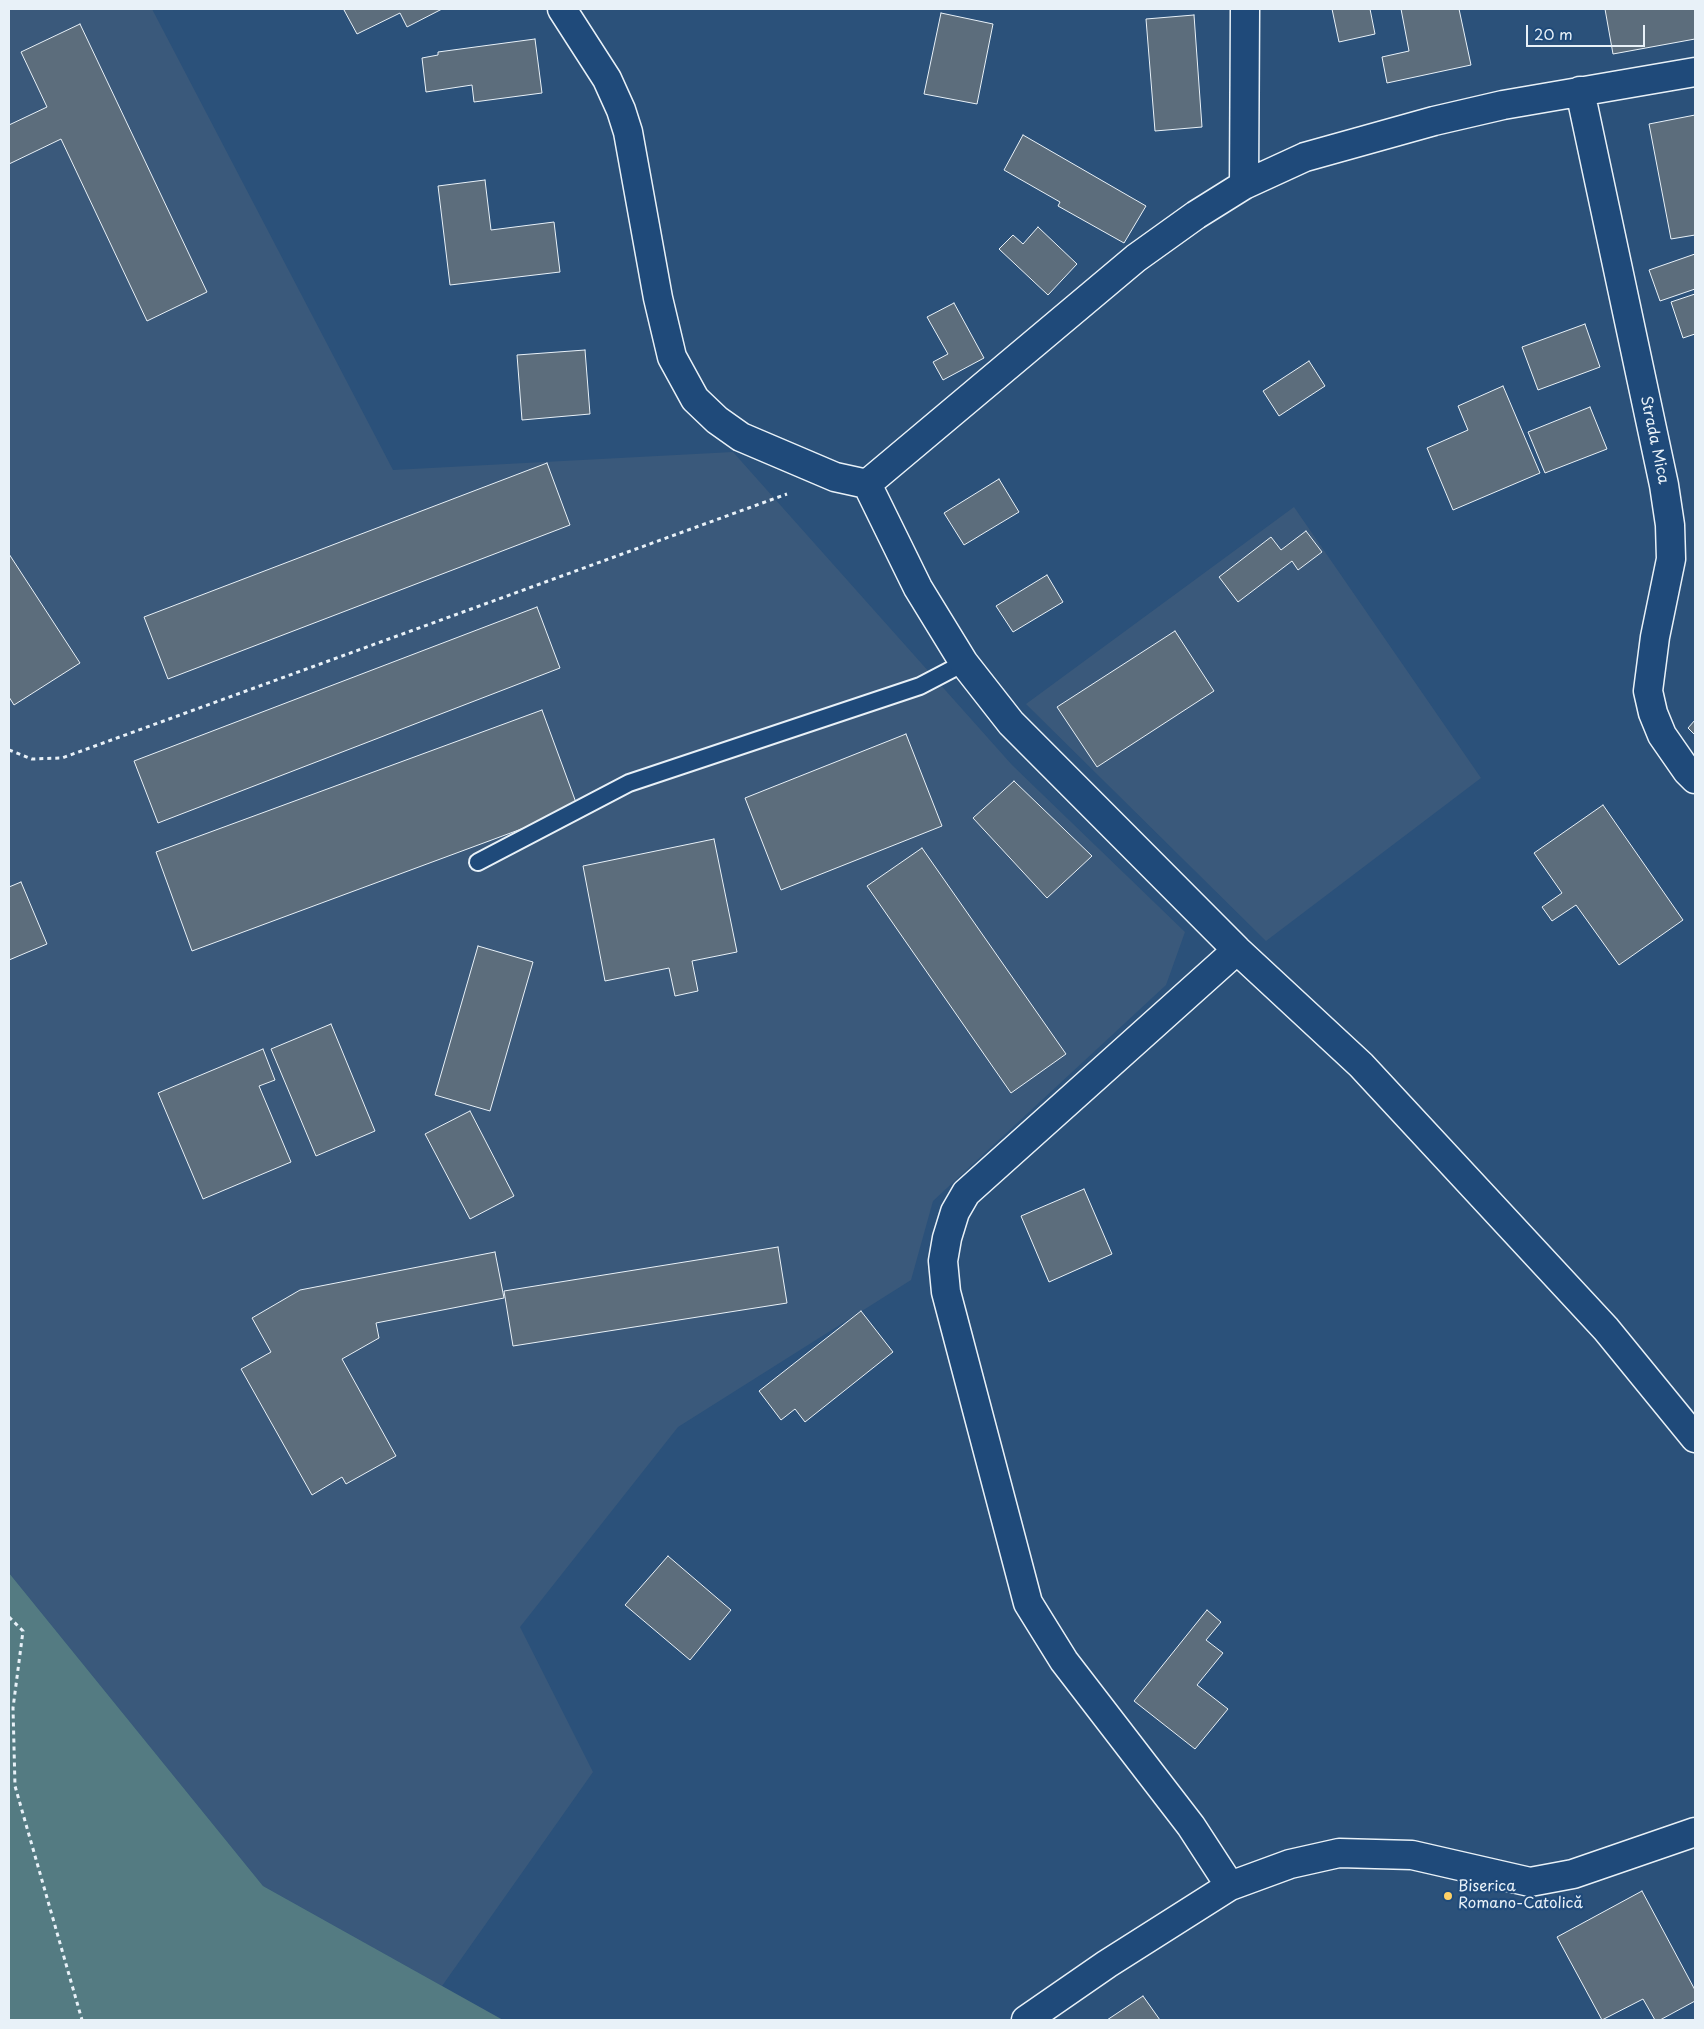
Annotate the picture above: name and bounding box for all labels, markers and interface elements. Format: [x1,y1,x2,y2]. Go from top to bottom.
scale bar [1529,15,1648,47]
text: 20 m [1534,22,1573,45]
street label: Strada Mica [1636,394,1672,486]
place label: Biserica Romano-Catolică [1458,1878,1583,1913]
marker: Biserica Romano-Catolică [1442,1890,1454,1902]

